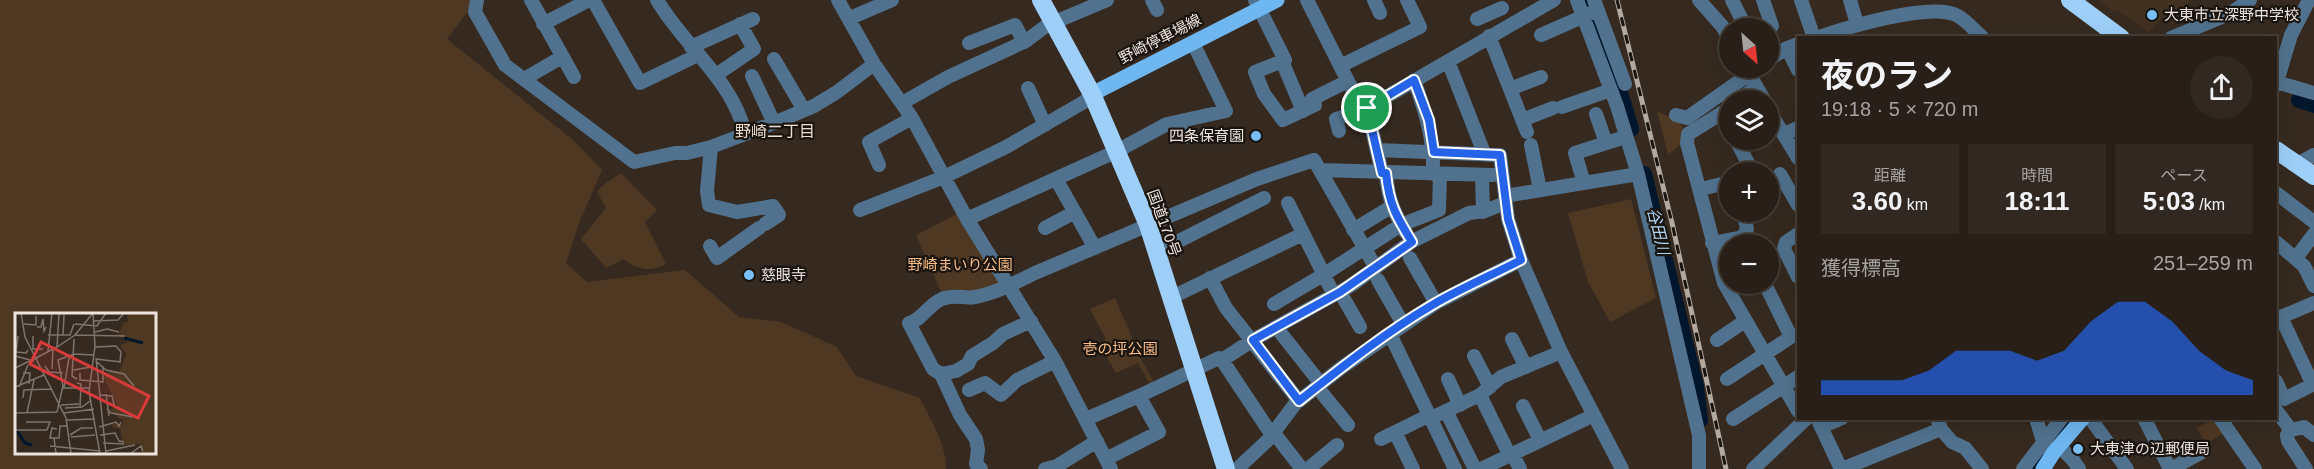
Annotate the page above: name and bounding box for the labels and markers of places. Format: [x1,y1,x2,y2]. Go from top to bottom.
place label: 大東市立深野中学校 [2164,6,2299,23]
marker: 大東市立深野中学校 [2145,8,2159,22]
pin [1341,82,1392,133]
place label: 四条保育園 [1169,127,1244,144]
marker: 四条保育園 [1249,129,1263,143]
place label: 慈眼寺 [761,266,806,283]
marker: 慈眼寺 [742,268,756,282]
place label: 大東津の辺郵便局 [2090,440,2210,457]
marker: 大東津の辺郵便局 [2071,442,2085,456]

